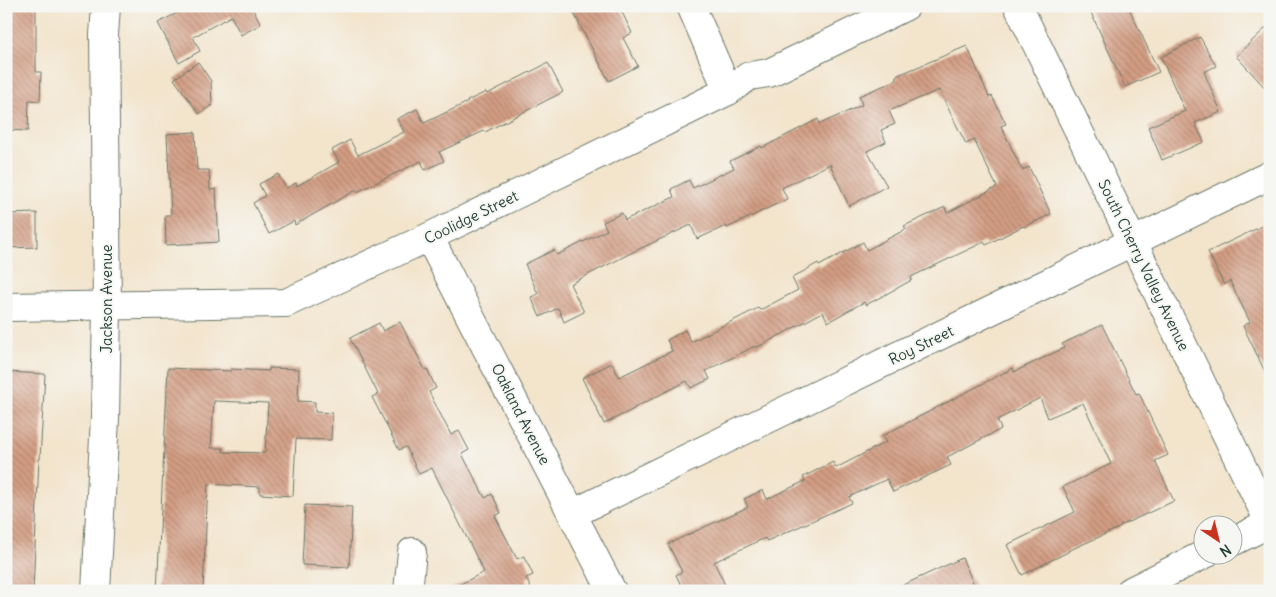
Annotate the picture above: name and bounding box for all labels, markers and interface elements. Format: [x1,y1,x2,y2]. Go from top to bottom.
street label: South Cherry Valley Avenue [1094,176,1194,354]
street label: Coolidge Street [421,186,521,248]
street label: Jackson Avenue [97,244,116,354]
street label: Roy Street [885,321,957,369]
street label: Oakland Avenue [487,360,555,468]
north arrow [1194,514,1244,564]
text: N [1216,540,1235,561]

